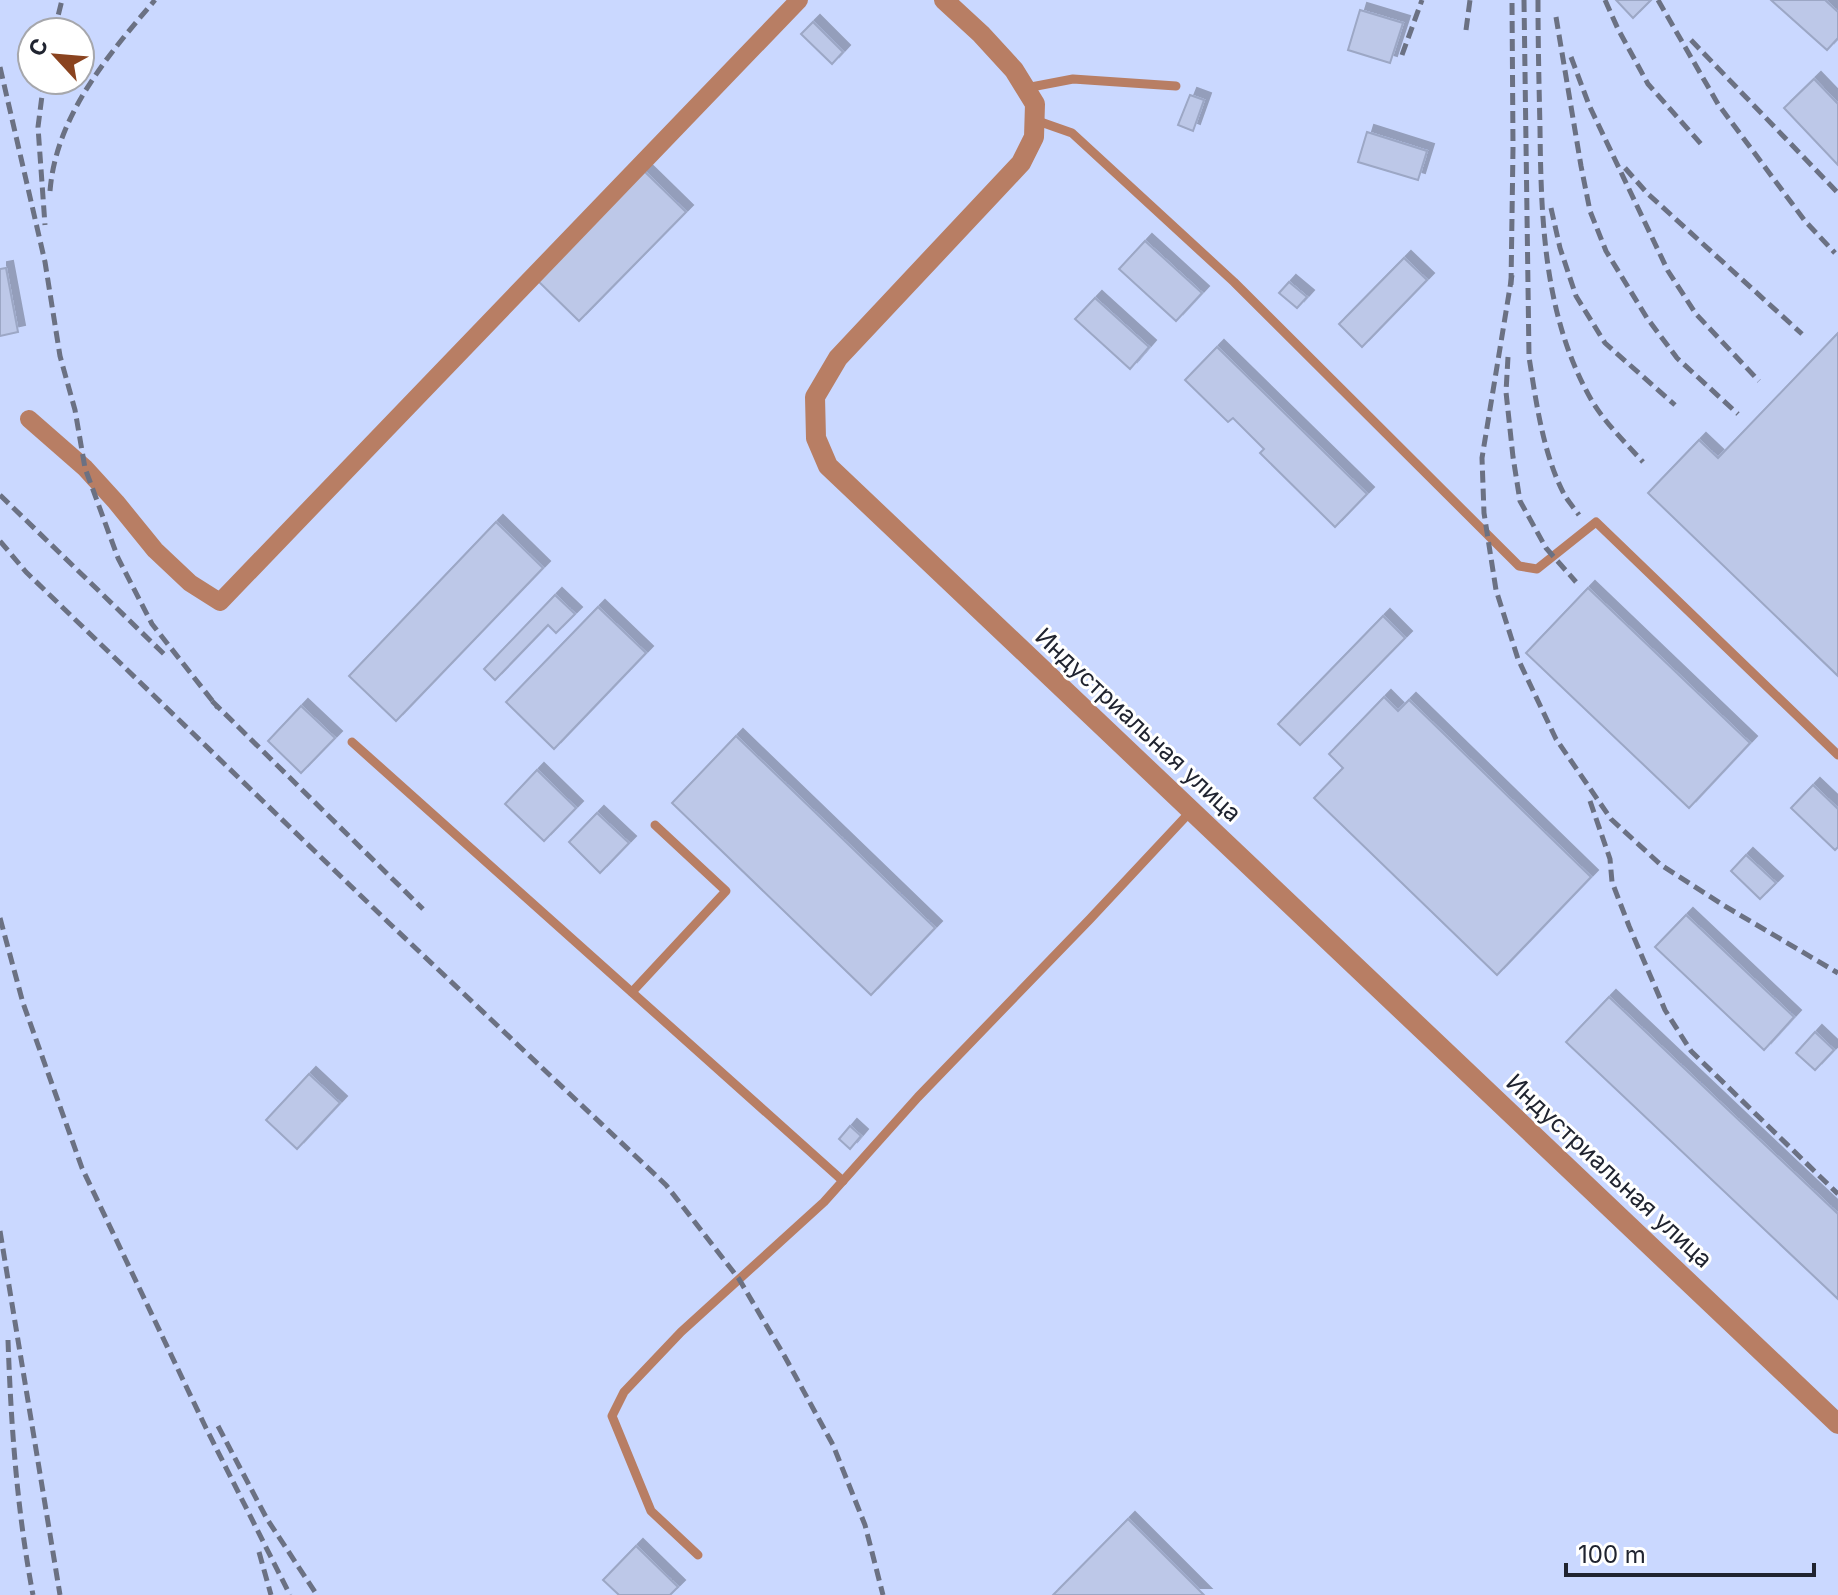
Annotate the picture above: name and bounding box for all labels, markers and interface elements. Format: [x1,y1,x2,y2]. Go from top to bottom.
north arrow [16,16,96,96]
text: С [23,34,53,60]
street label: Индустриальная улица [1029,622,1247,828]
street label: Индустриальная улица [1500,1068,1718,1274]
scale bar [1566,1527,1814,1577]
text: 100 m [1578,1540,1646,1569]

